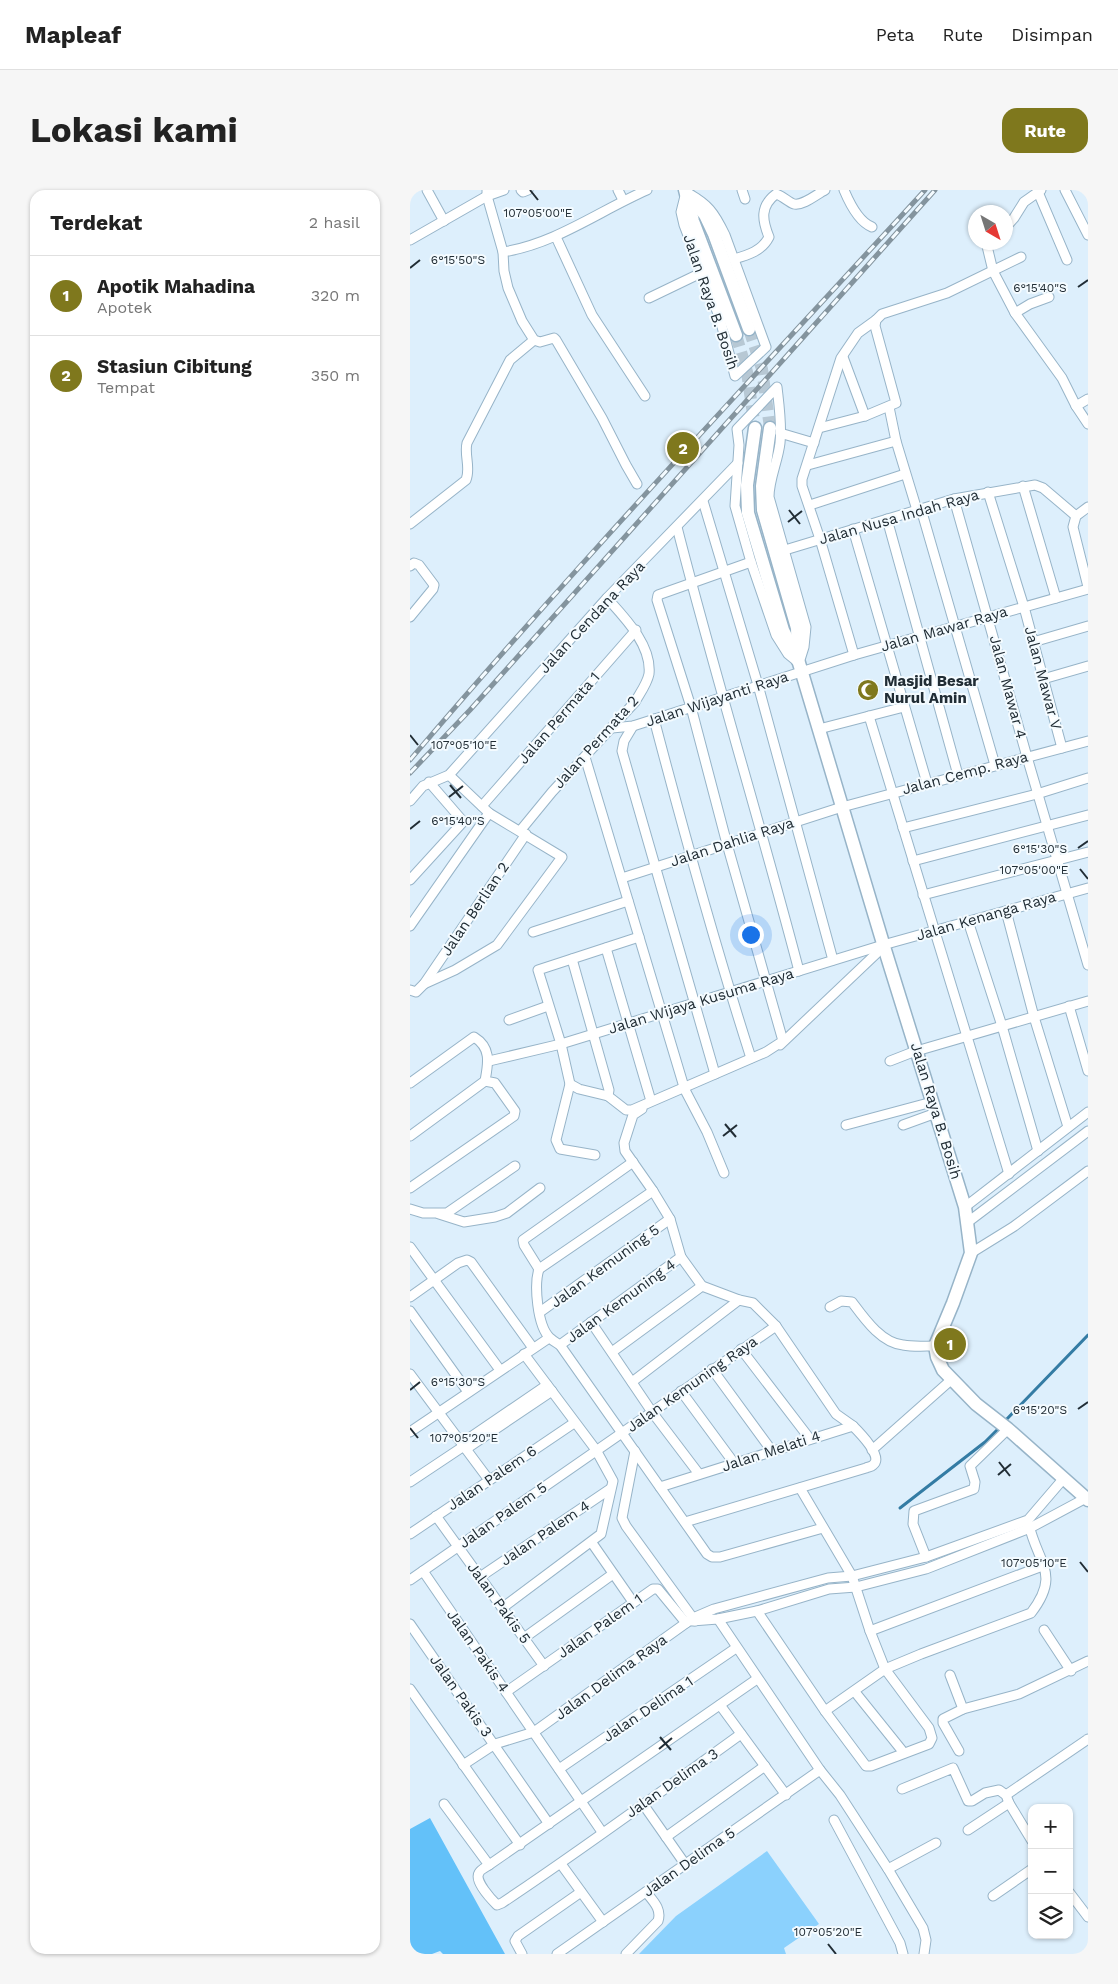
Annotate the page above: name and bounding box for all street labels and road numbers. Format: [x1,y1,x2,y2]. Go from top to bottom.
street label: Jalan Raya B. Bosih [679,232,743,372]
street label: Jalan Nusa Indah Raya [817,485,982,548]
street label: Jalan Cendana Raya [535,557,649,677]
street label: Jalan Mawar Raya [879,602,1010,656]
street label: Jalan Mawar V [1021,624,1066,732]
street label: Jalan Mawar 4 [986,633,1030,741]
street label: Jalan Wijayanti Raya [643,667,791,731]
street label: Jalan Permata 1 [514,668,604,768]
street label: Jalan Permata 2 [550,692,642,792]
street label: Jalan Cemp. Raya [900,747,1030,798]
street label: Jalan Dahlia Raya [668,813,796,870]
street label: Jalan Berlian 2 [437,859,513,959]
street label: Jalan Kenanga Raya [914,887,1058,945]
street label: Jalan Wijaya Kusuma Raya [606,964,796,1038]
street label: Jalan Raya B. Bosih [907,1041,965,1181]
street label: Jalan Kemuning 5 [547,1221,663,1311]
street label: Jalan Kemuning 4 [563,1255,679,1347]
street label: Jalan Kemuning Raya [623,1332,761,1436]
street label: Jalan Melati 4 [719,1427,823,1475]
street label: Jalan Palem 6 [444,1442,540,1514]
street label: Jalan Palem 5 [456,1478,550,1552]
street label: Jalan Palem 4 [497,1497,593,1569]
street label: Jalan Pakis 5 [463,1559,535,1647]
street label: Jalan Palem 1 [554,1590,646,1662]
street label: Jalan Pakis 4 [443,1606,513,1696]
street label: Jalan Delima Raya [552,1630,671,1724]
street label: Jalan Pakis 3 [426,1651,496,1741]
street label: Jalan Delima 1 [599,1672,697,1746]
street label: Jalan Delima 3 [622,1744,722,1822]
street label: Jalan Delima 5 [639,1824,739,1900]

